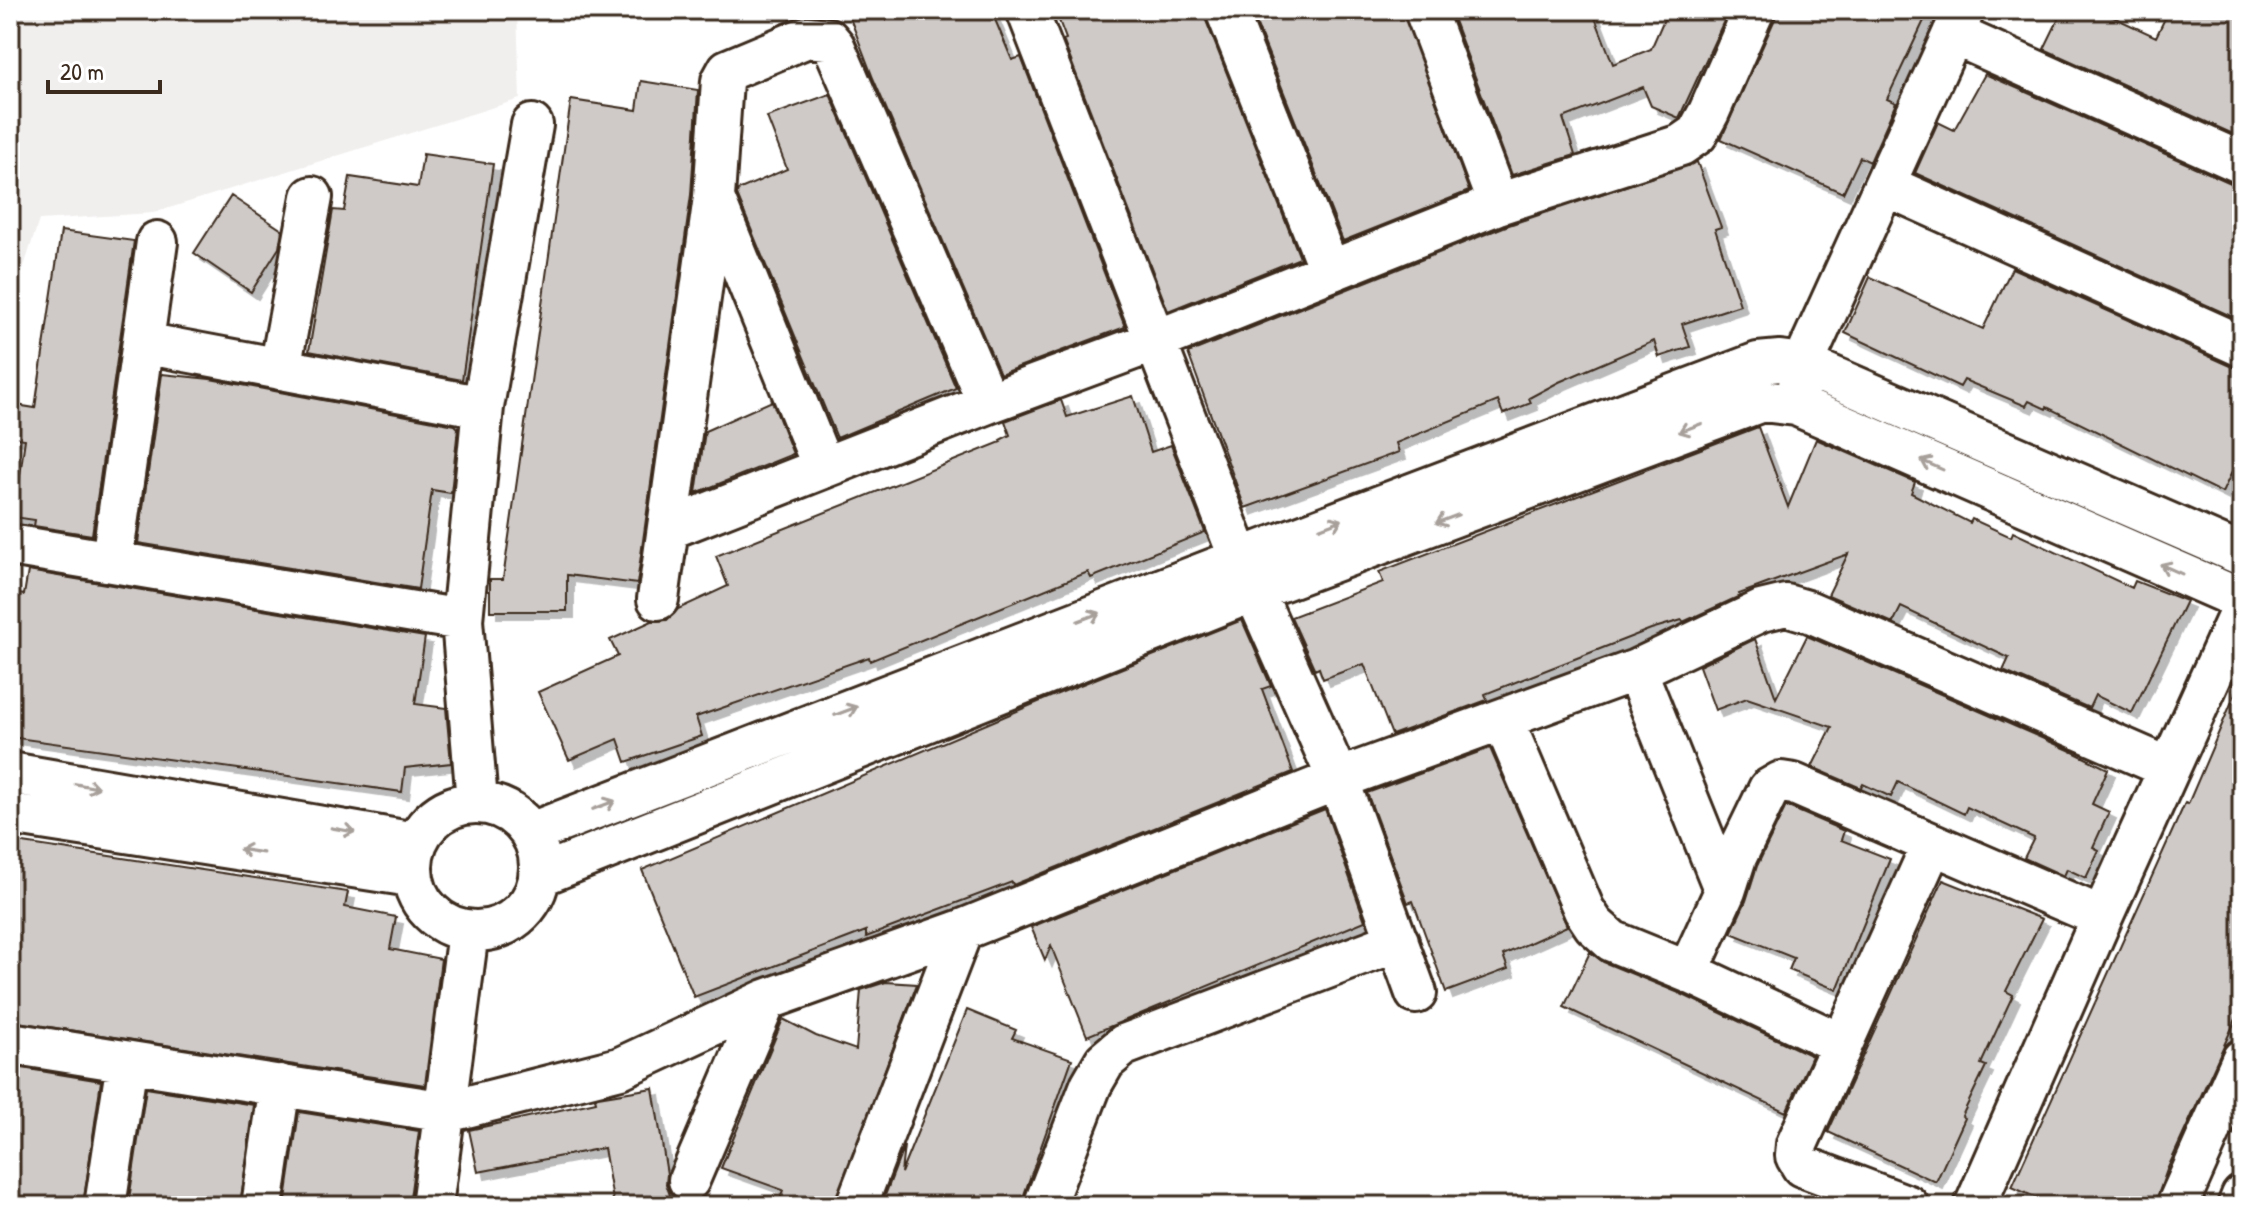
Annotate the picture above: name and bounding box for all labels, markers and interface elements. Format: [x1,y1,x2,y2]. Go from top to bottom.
scale bar [48,44,160,94]
text: 20 m [60,55,104,87]
one-way arrow [1678,422,1703,436]
one-way arrow [1920,456,1945,471]
one-way arrow [1435,513,1459,527]
one-way arrow [1319,516,1343,530]
one-way arrow [2159,561,2183,576]
one-way arrow [1076,609,1101,623]
one-way arrow [833,703,858,717]
one-way arrow [74,779,99,794]
one-way arrow [591,797,616,811]
one-way arrow [330,824,355,839]
one-way arrow [239,843,264,858]

